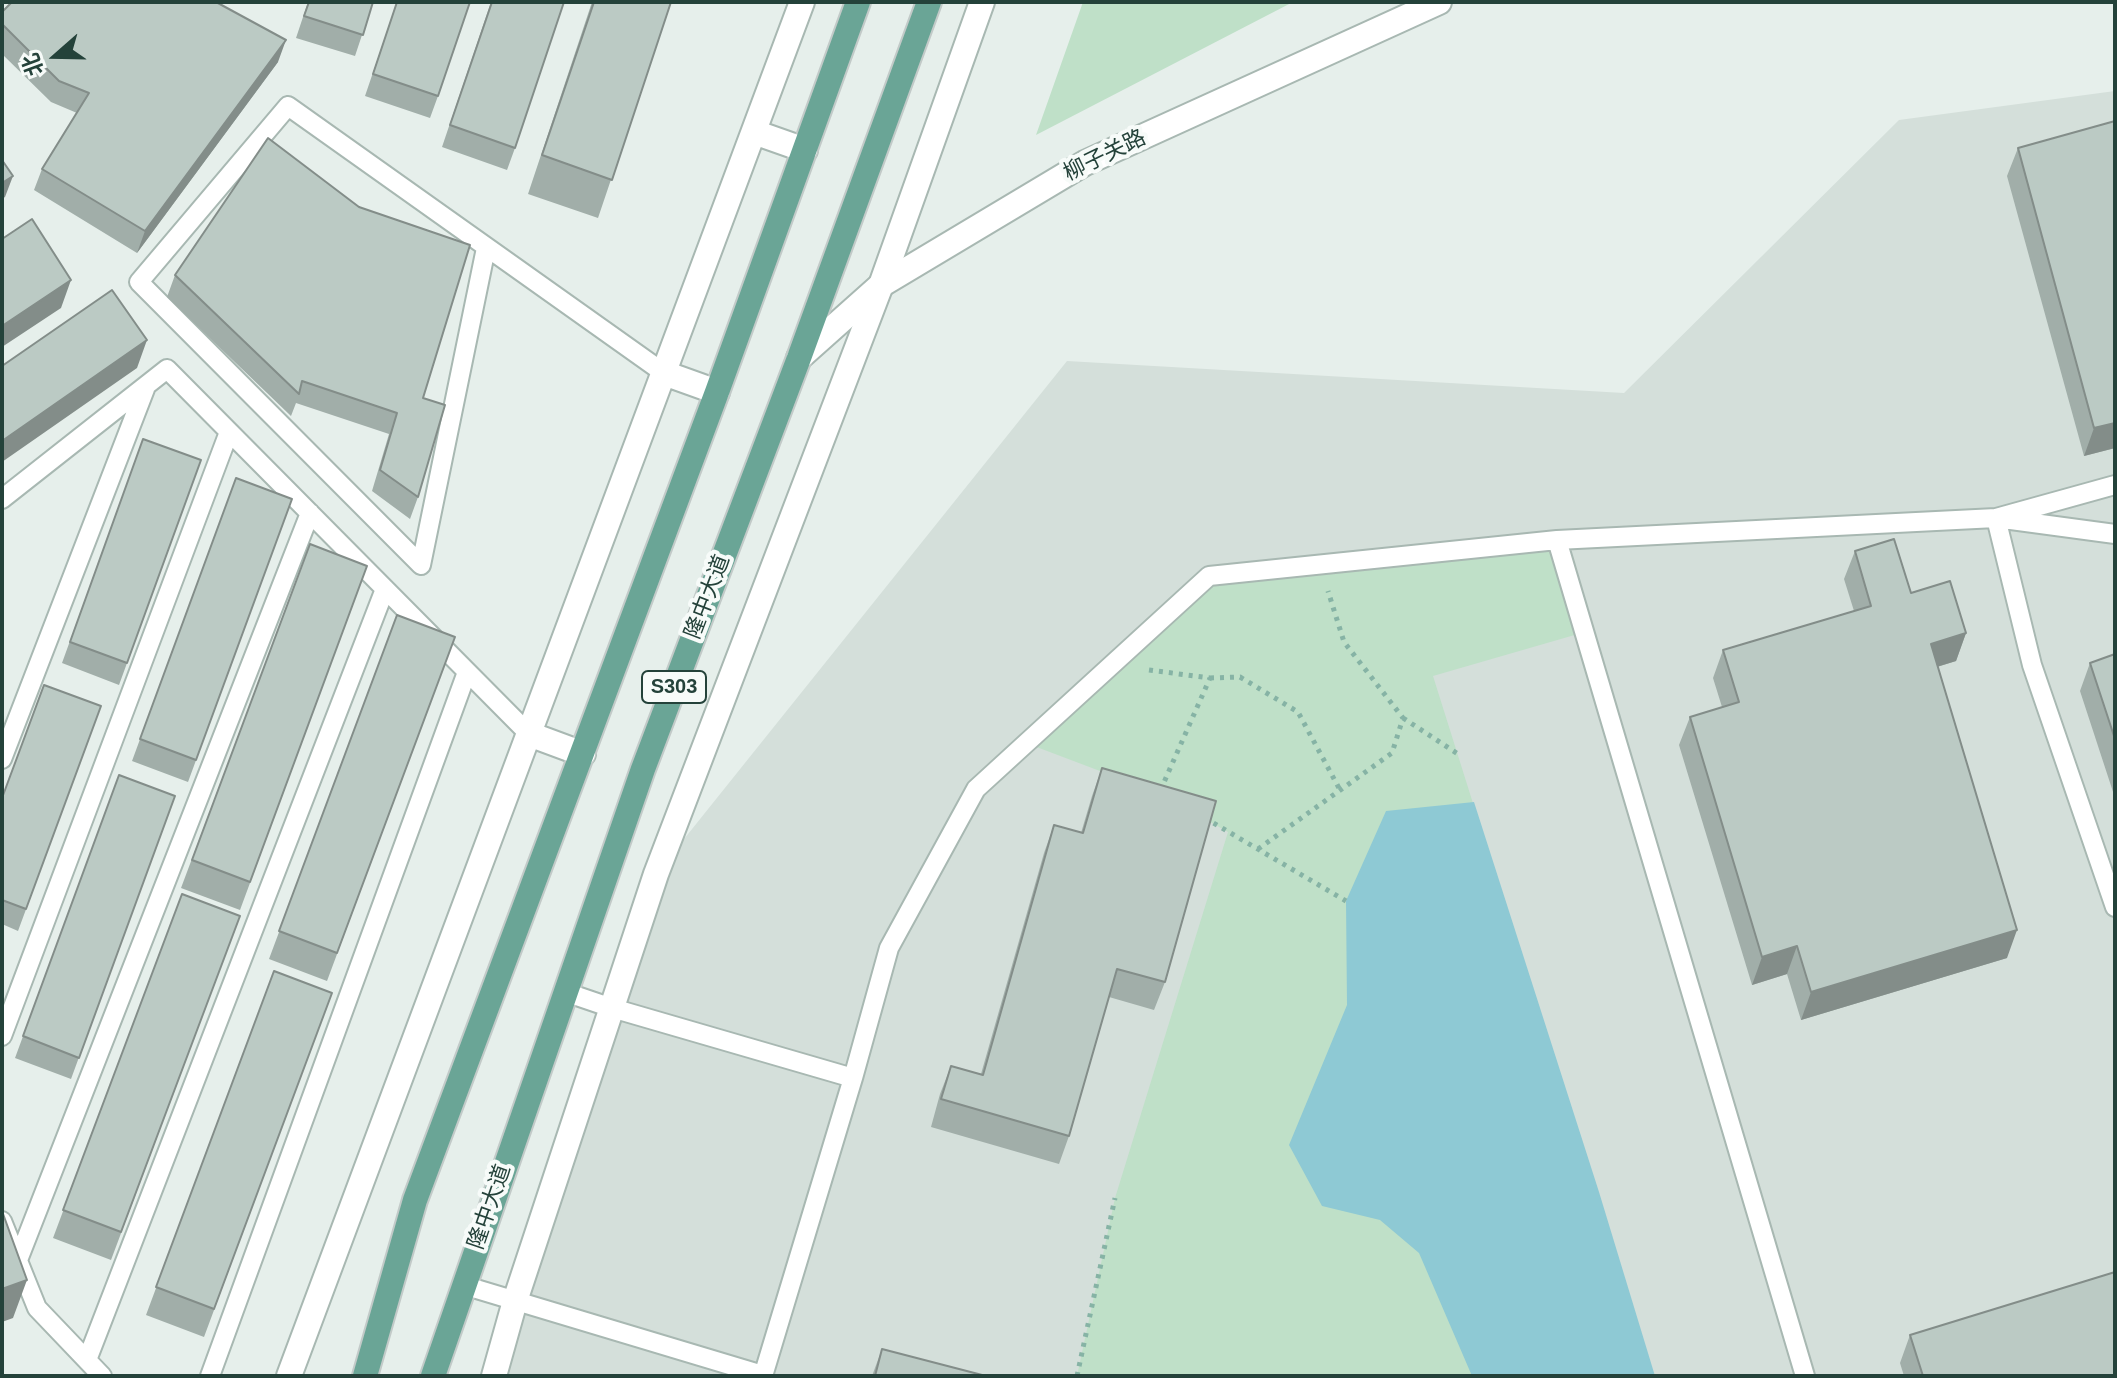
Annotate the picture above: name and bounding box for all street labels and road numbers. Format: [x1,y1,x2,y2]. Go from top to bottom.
street label: 柳子关路 [1060,125,1150,187]
street label: 隆中大道 [680,551,736,643]
road number: S303 [642,671,706,703]
street label: 隆中大道 [463,1161,517,1253]

